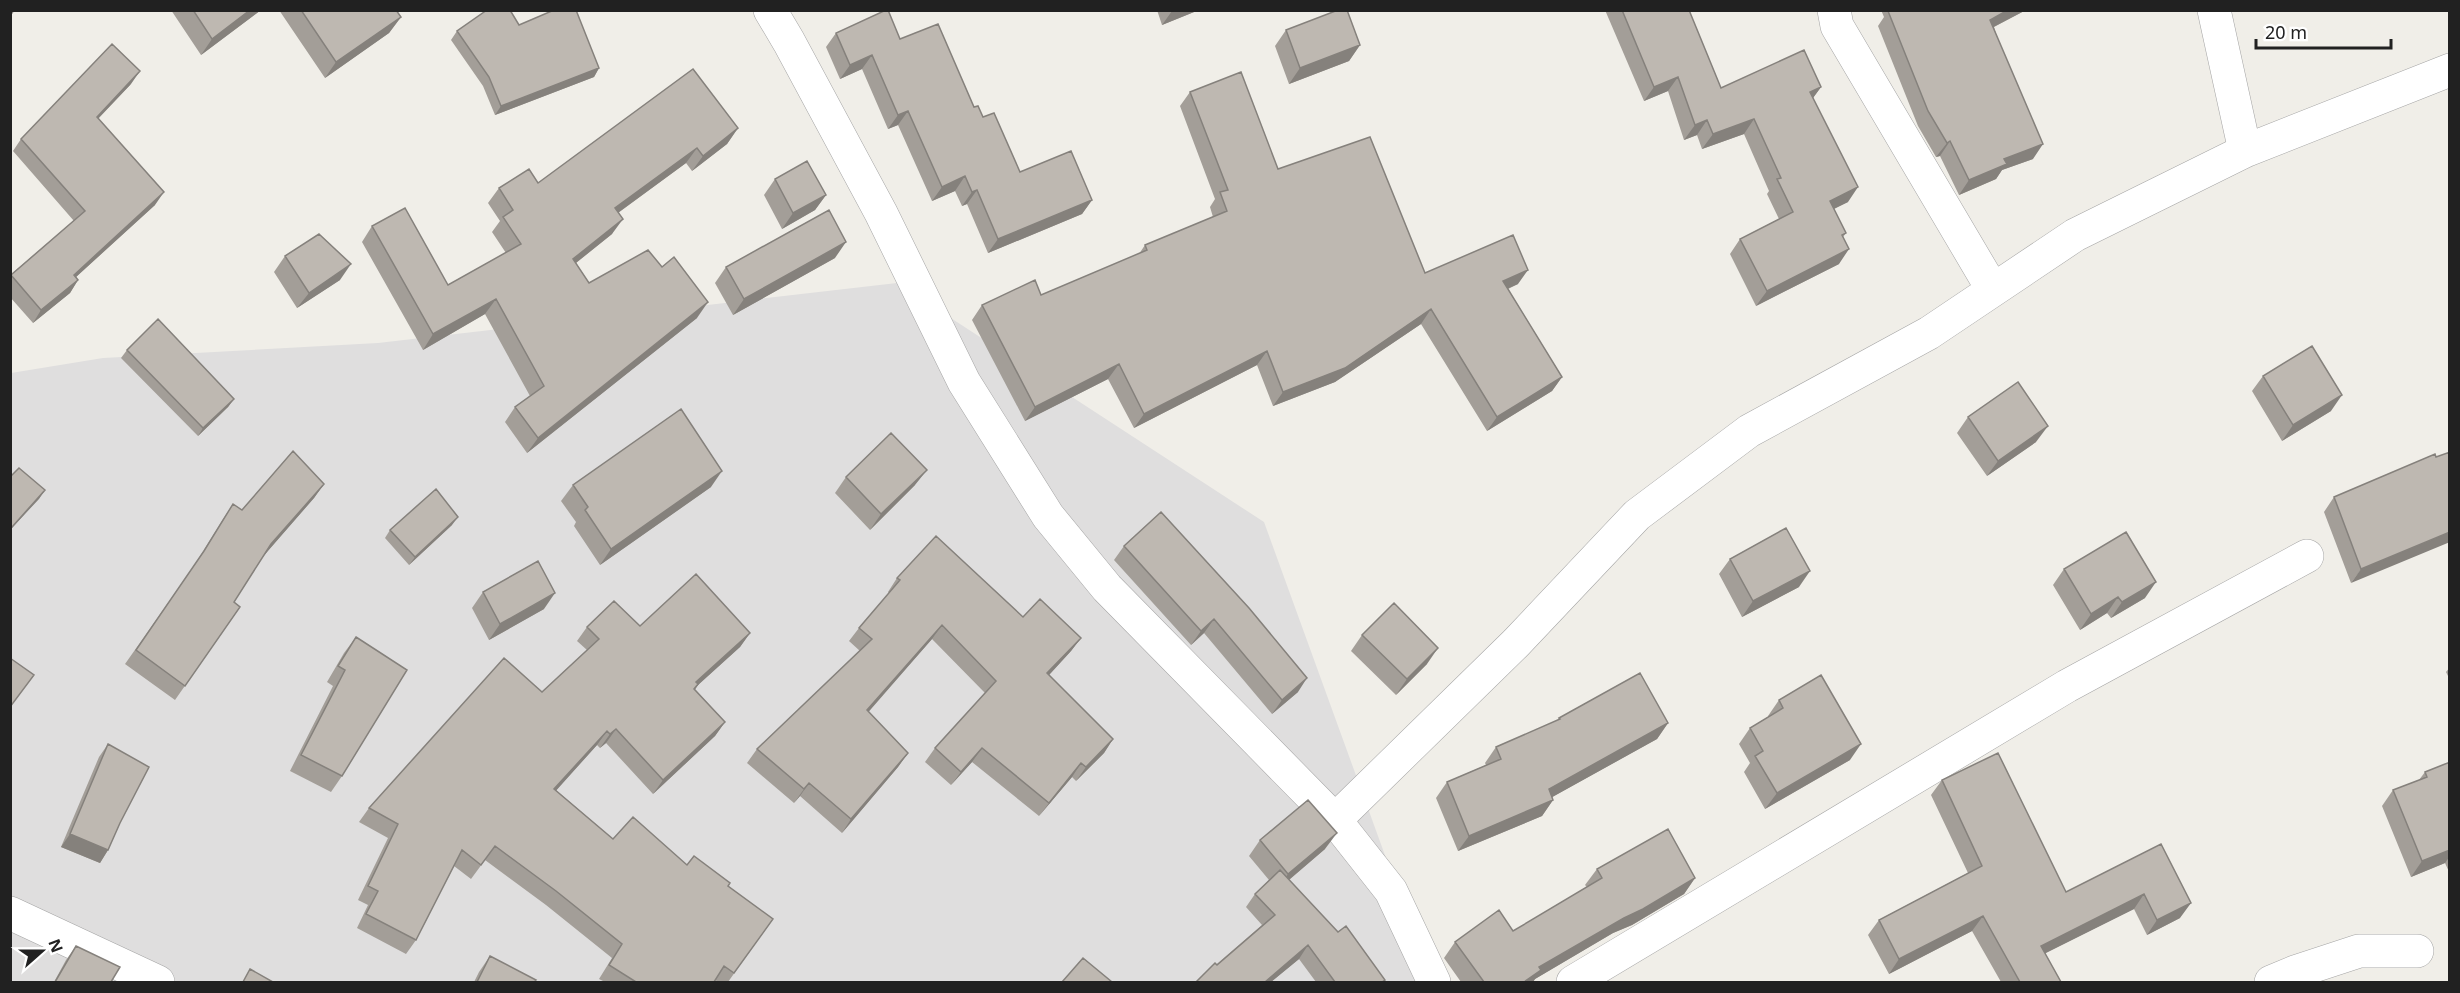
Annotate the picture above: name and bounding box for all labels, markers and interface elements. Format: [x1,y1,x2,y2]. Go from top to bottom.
scale bar [2256,12,2391,50]
text: 20 m [2265,20,2307,44]
north arrow [12,921,72,981]
text: N [43,936,69,956]

